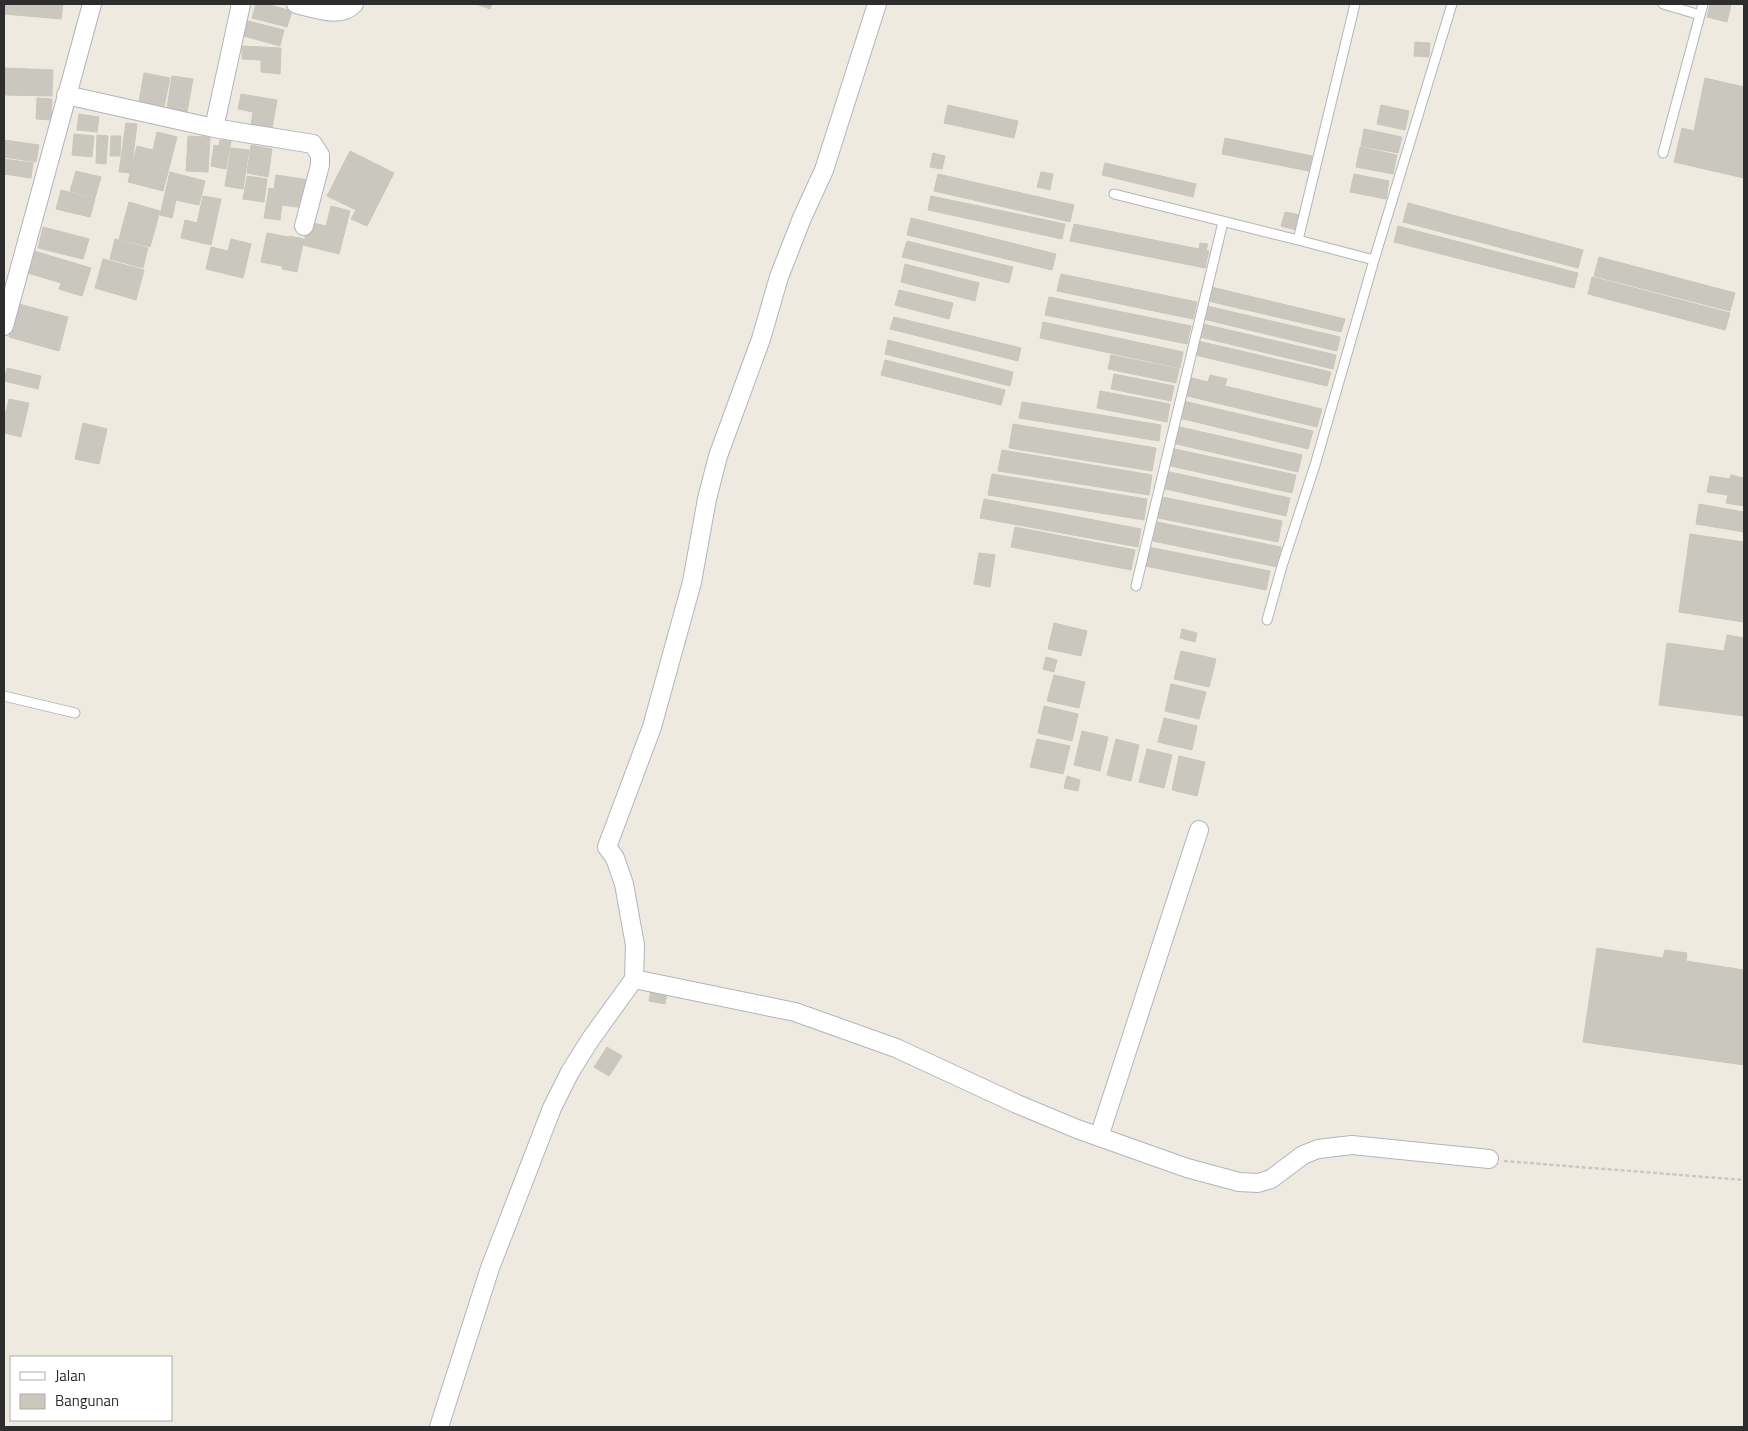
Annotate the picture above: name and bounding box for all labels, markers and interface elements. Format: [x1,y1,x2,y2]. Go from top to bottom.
legend [10,1356,172,1421]
text: Jalan [55,1364,86,1387]
text: Bangunan [55,1389,119,1412]

